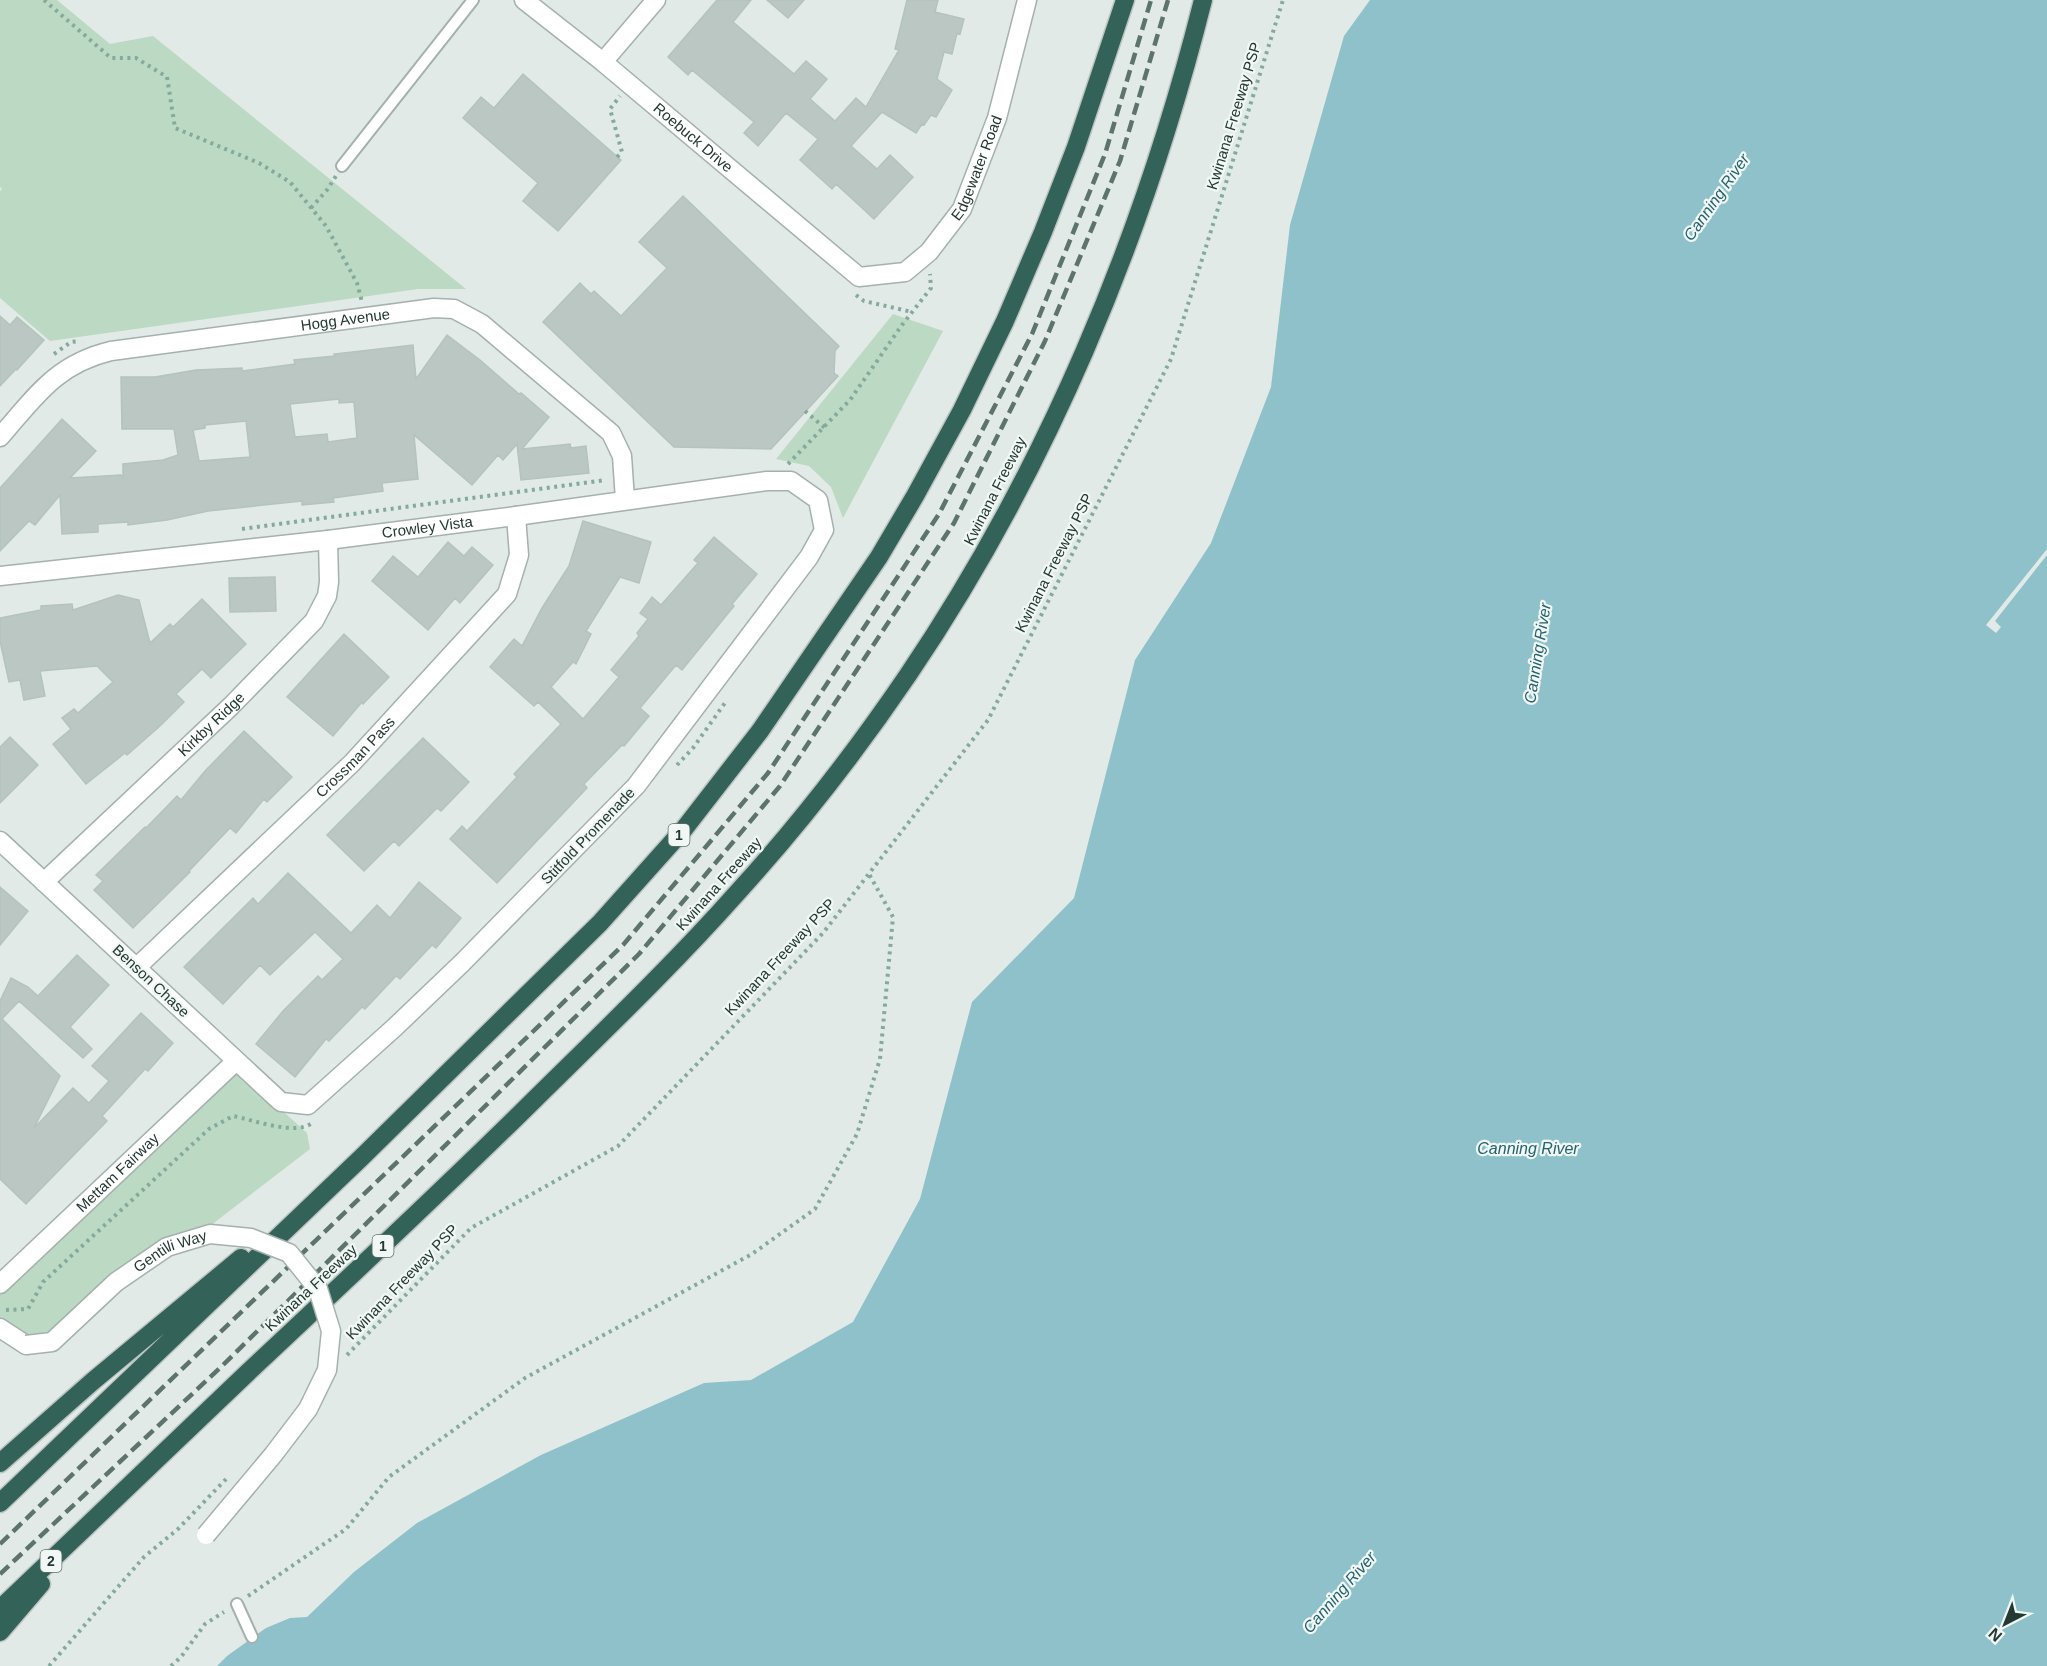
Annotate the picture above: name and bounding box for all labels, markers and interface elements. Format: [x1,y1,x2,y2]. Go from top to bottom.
street label: Kwinana Freeway PSP [1203,40,1264,192]
street label: Roebuck Drive [650,99,737,175]
street label: Edgewater Road [947,113,1005,224]
water label: Canning River [1680,150,1753,244]
street label: Hogg Avenue [300,305,391,334]
street label: Kwinana Freeway [960,433,1029,548]
street label: Kwinana Freeway PSP [1011,491,1096,635]
street label: Crowley Vista [381,513,474,541]
water label: Canning River [1521,601,1554,704]
street label: Kirkby Ridge [174,688,248,759]
street label: Crossman Pass [312,713,398,801]
street label: Stitfold Promenade [537,784,638,887]
road number: 1 [668,824,690,846]
street label: Kwinana Freeway [672,833,765,934]
street label: Kwinana Freeway PSP [721,895,838,1019]
street label: Benson Chase [110,941,193,1020]
street label: Mettam Fairway [73,1129,162,1215]
water label: Canning River [1477,1140,1579,1157]
street label: Kwinana Freeway PSP [342,1221,461,1343]
street label: Gentilli Way [130,1226,209,1275]
road number: 1 [372,1235,394,1257]
street label: Kwinana Freeway [261,1240,360,1335]
water label: Canning River [1300,1548,1379,1636]
road number: 2 [40,1550,62,1572]
north arrow [1975,1594,2035,1654]
text: N [1985,1625,2005,1645]

